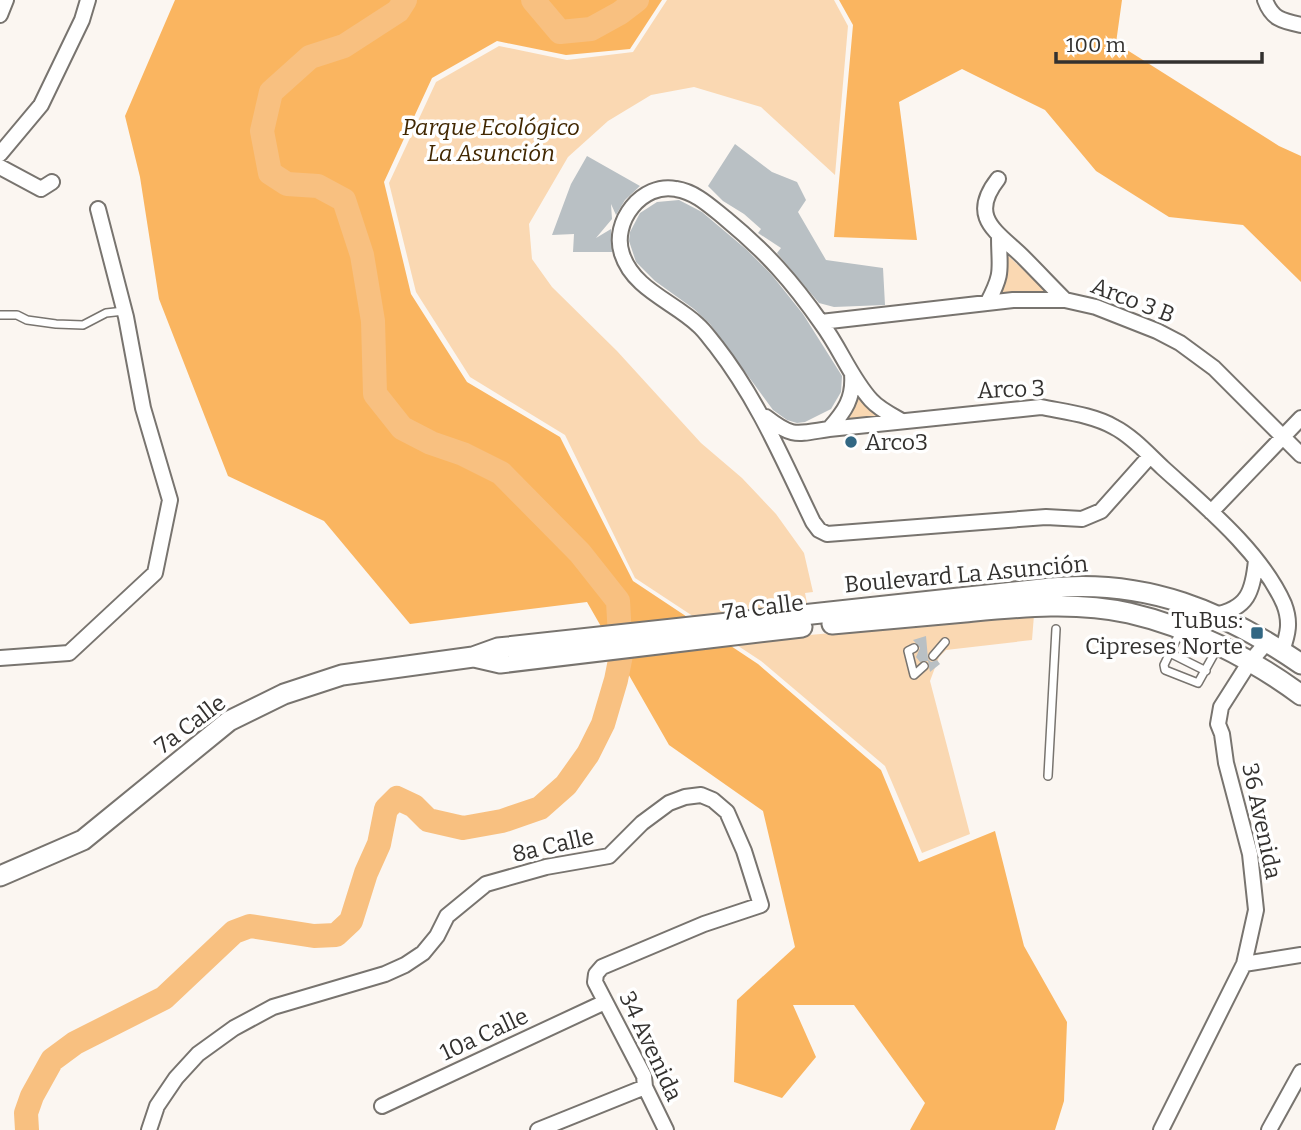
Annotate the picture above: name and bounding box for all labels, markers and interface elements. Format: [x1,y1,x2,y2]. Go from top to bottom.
scale bar [1056,21,1262,65]
text: 100 m [1066,32,1126,58]
park label: Parque Ecológico La Asunción [402,113,580,167]
street label: Arco 3 B [1087,271,1179,329]
street label: Arco 3 [977,374,1045,404]
place label: Arco3 [865,428,928,456]
marker: Arco3 [843,434,859,450]
street label: Boulevard La Asunción [843,549,1089,599]
street label: 7a Calle [721,588,805,626]
place label: TuBus: Cipreses Norte [1085,606,1243,660]
marker: TuBus: Cipreses Norte [1249,625,1265,641]
street label: 7a Calle [149,688,231,760]
street label: 36 Avenida [1236,760,1288,882]
street label: 8a Calle [509,822,597,868]
street label: 34 Avenida [613,987,689,1106]
street label: 10a Calle [435,1001,533,1067]

